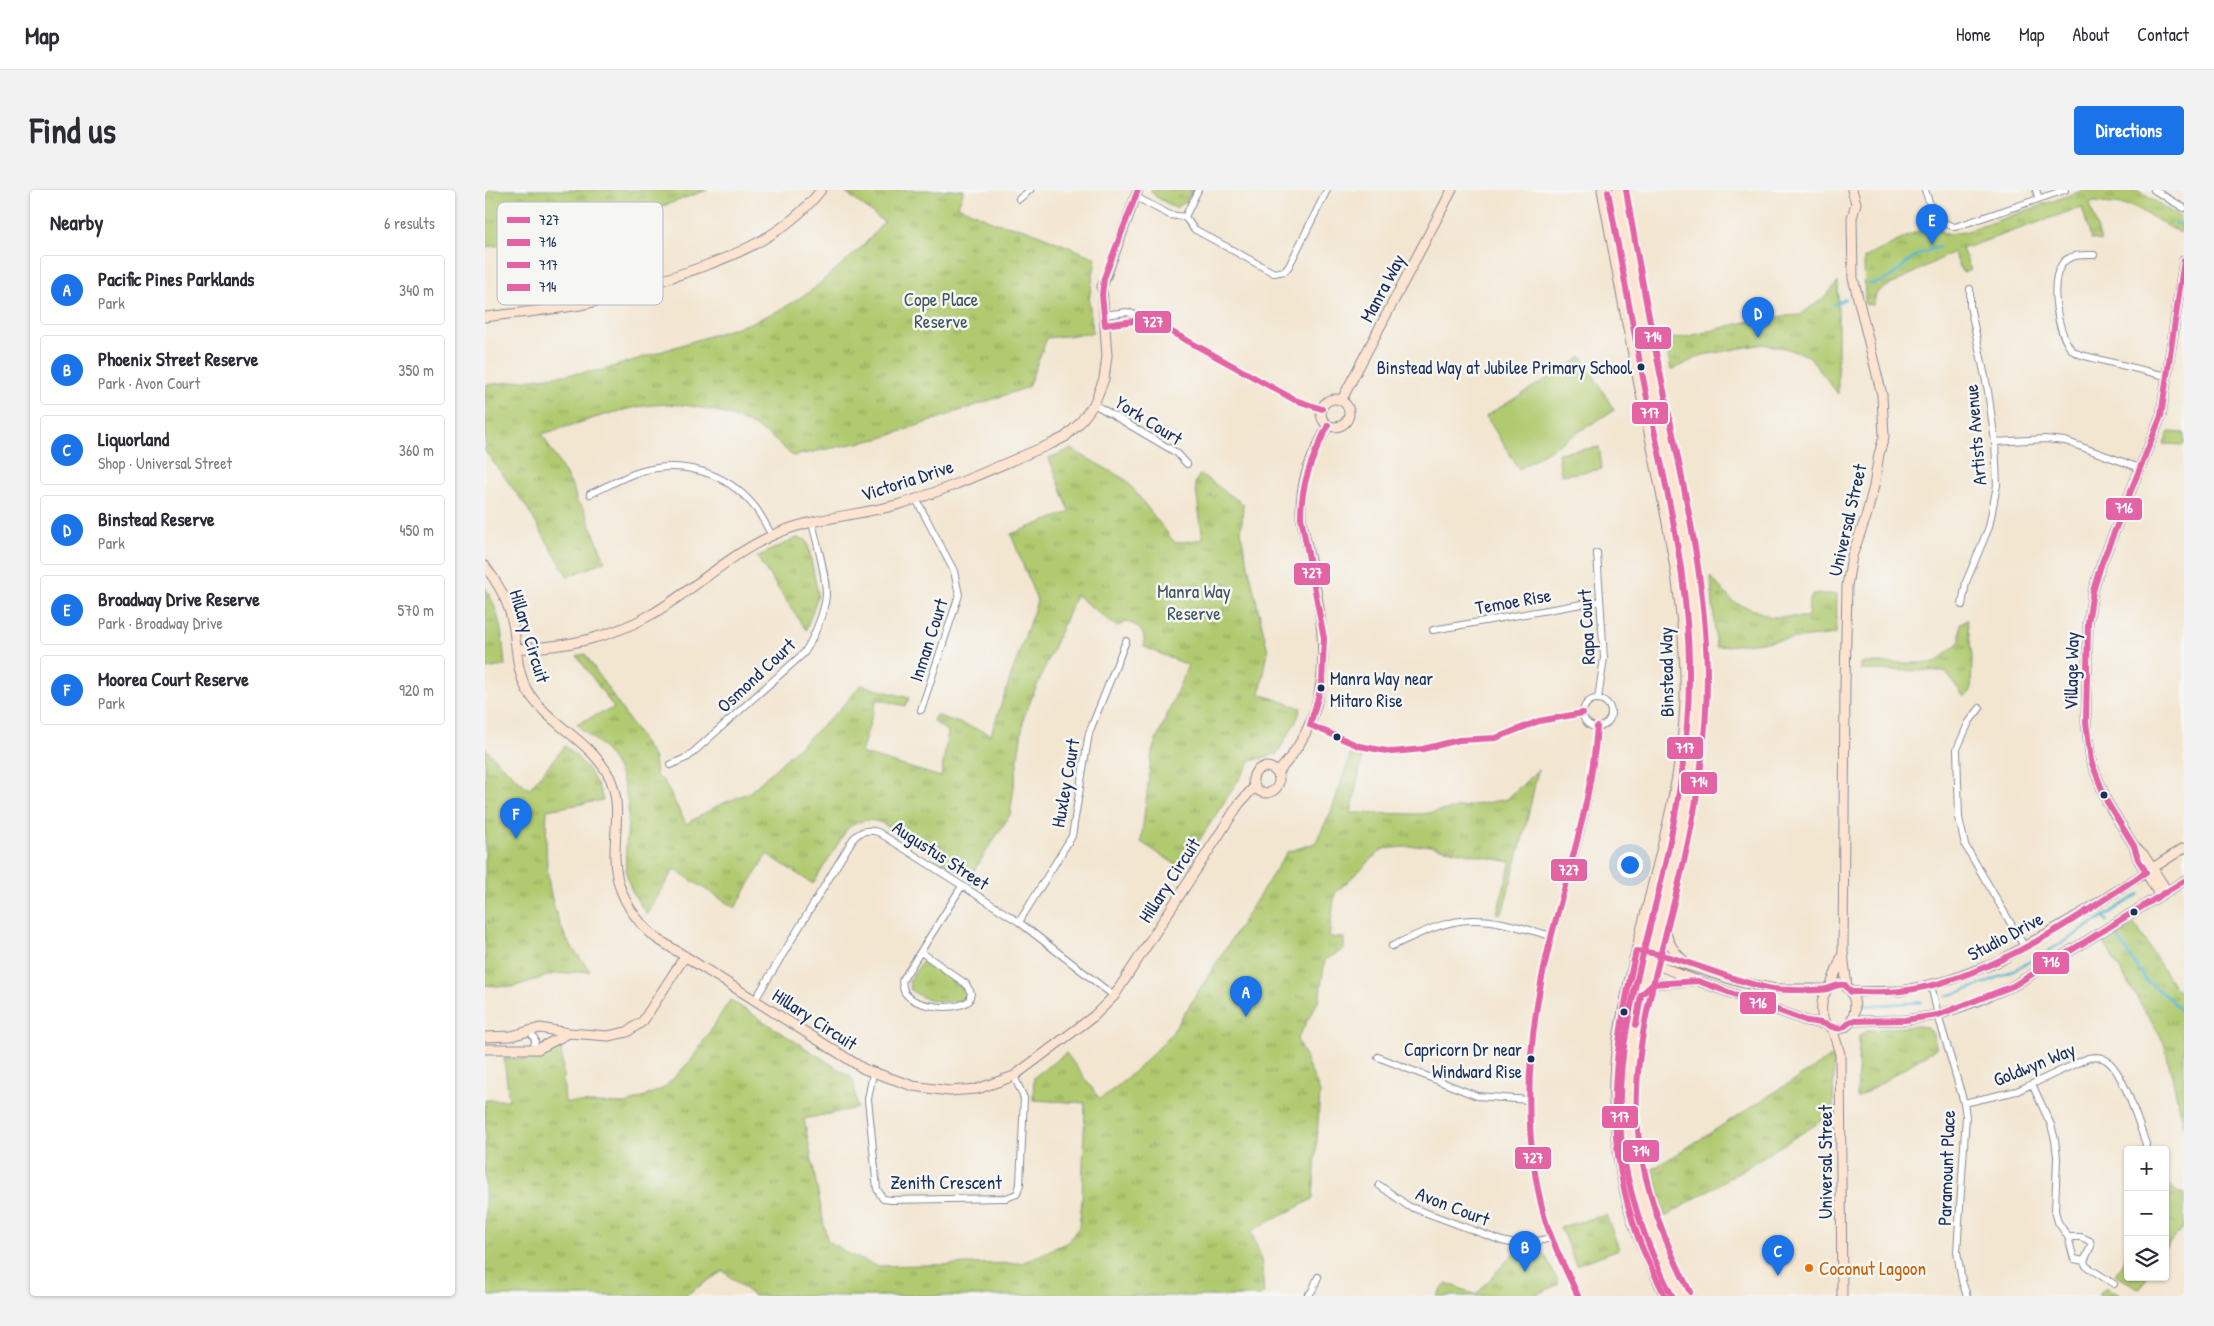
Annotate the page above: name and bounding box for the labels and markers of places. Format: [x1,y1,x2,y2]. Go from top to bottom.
pin: E [1916,204,1948,245]
pin: D [1742,297,1774,338]
place label: Binstead Way at Jubilee Primary School [1377,355,1632,380]
marker: Binstead Way at Jubilee Primary School [1636,362,1646,372]
place label: Manra Way near Mitaro Rise [1330,666,1433,713]
marker: Manra Way near Mitaro Rise [1316,683,1326,693]
unlabelled marker [1332,732,1342,742]
unlabelled marker [2099,790,2109,800]
pin: F [500,798,532,839]
unlabelled marker [2129,907,2139,917]
pin: A [1230,976,1262,1017]
unlabelled marker [1619,1007,1629,1017]
place label: Capricorn Dr near Windward Rise [1404,1037,1522,1084]
marker: Capricorn Dr near Windward Rise [1526,1054,1536,1064]
pin: B [1509,1231,1541,1272]
pin: C [1762,1235,1794,1276]
place label: Coconut Lagoon [1819,1255,1926,1281]
marker: Coconut Lagoon [1803,1262,1815,1274]

